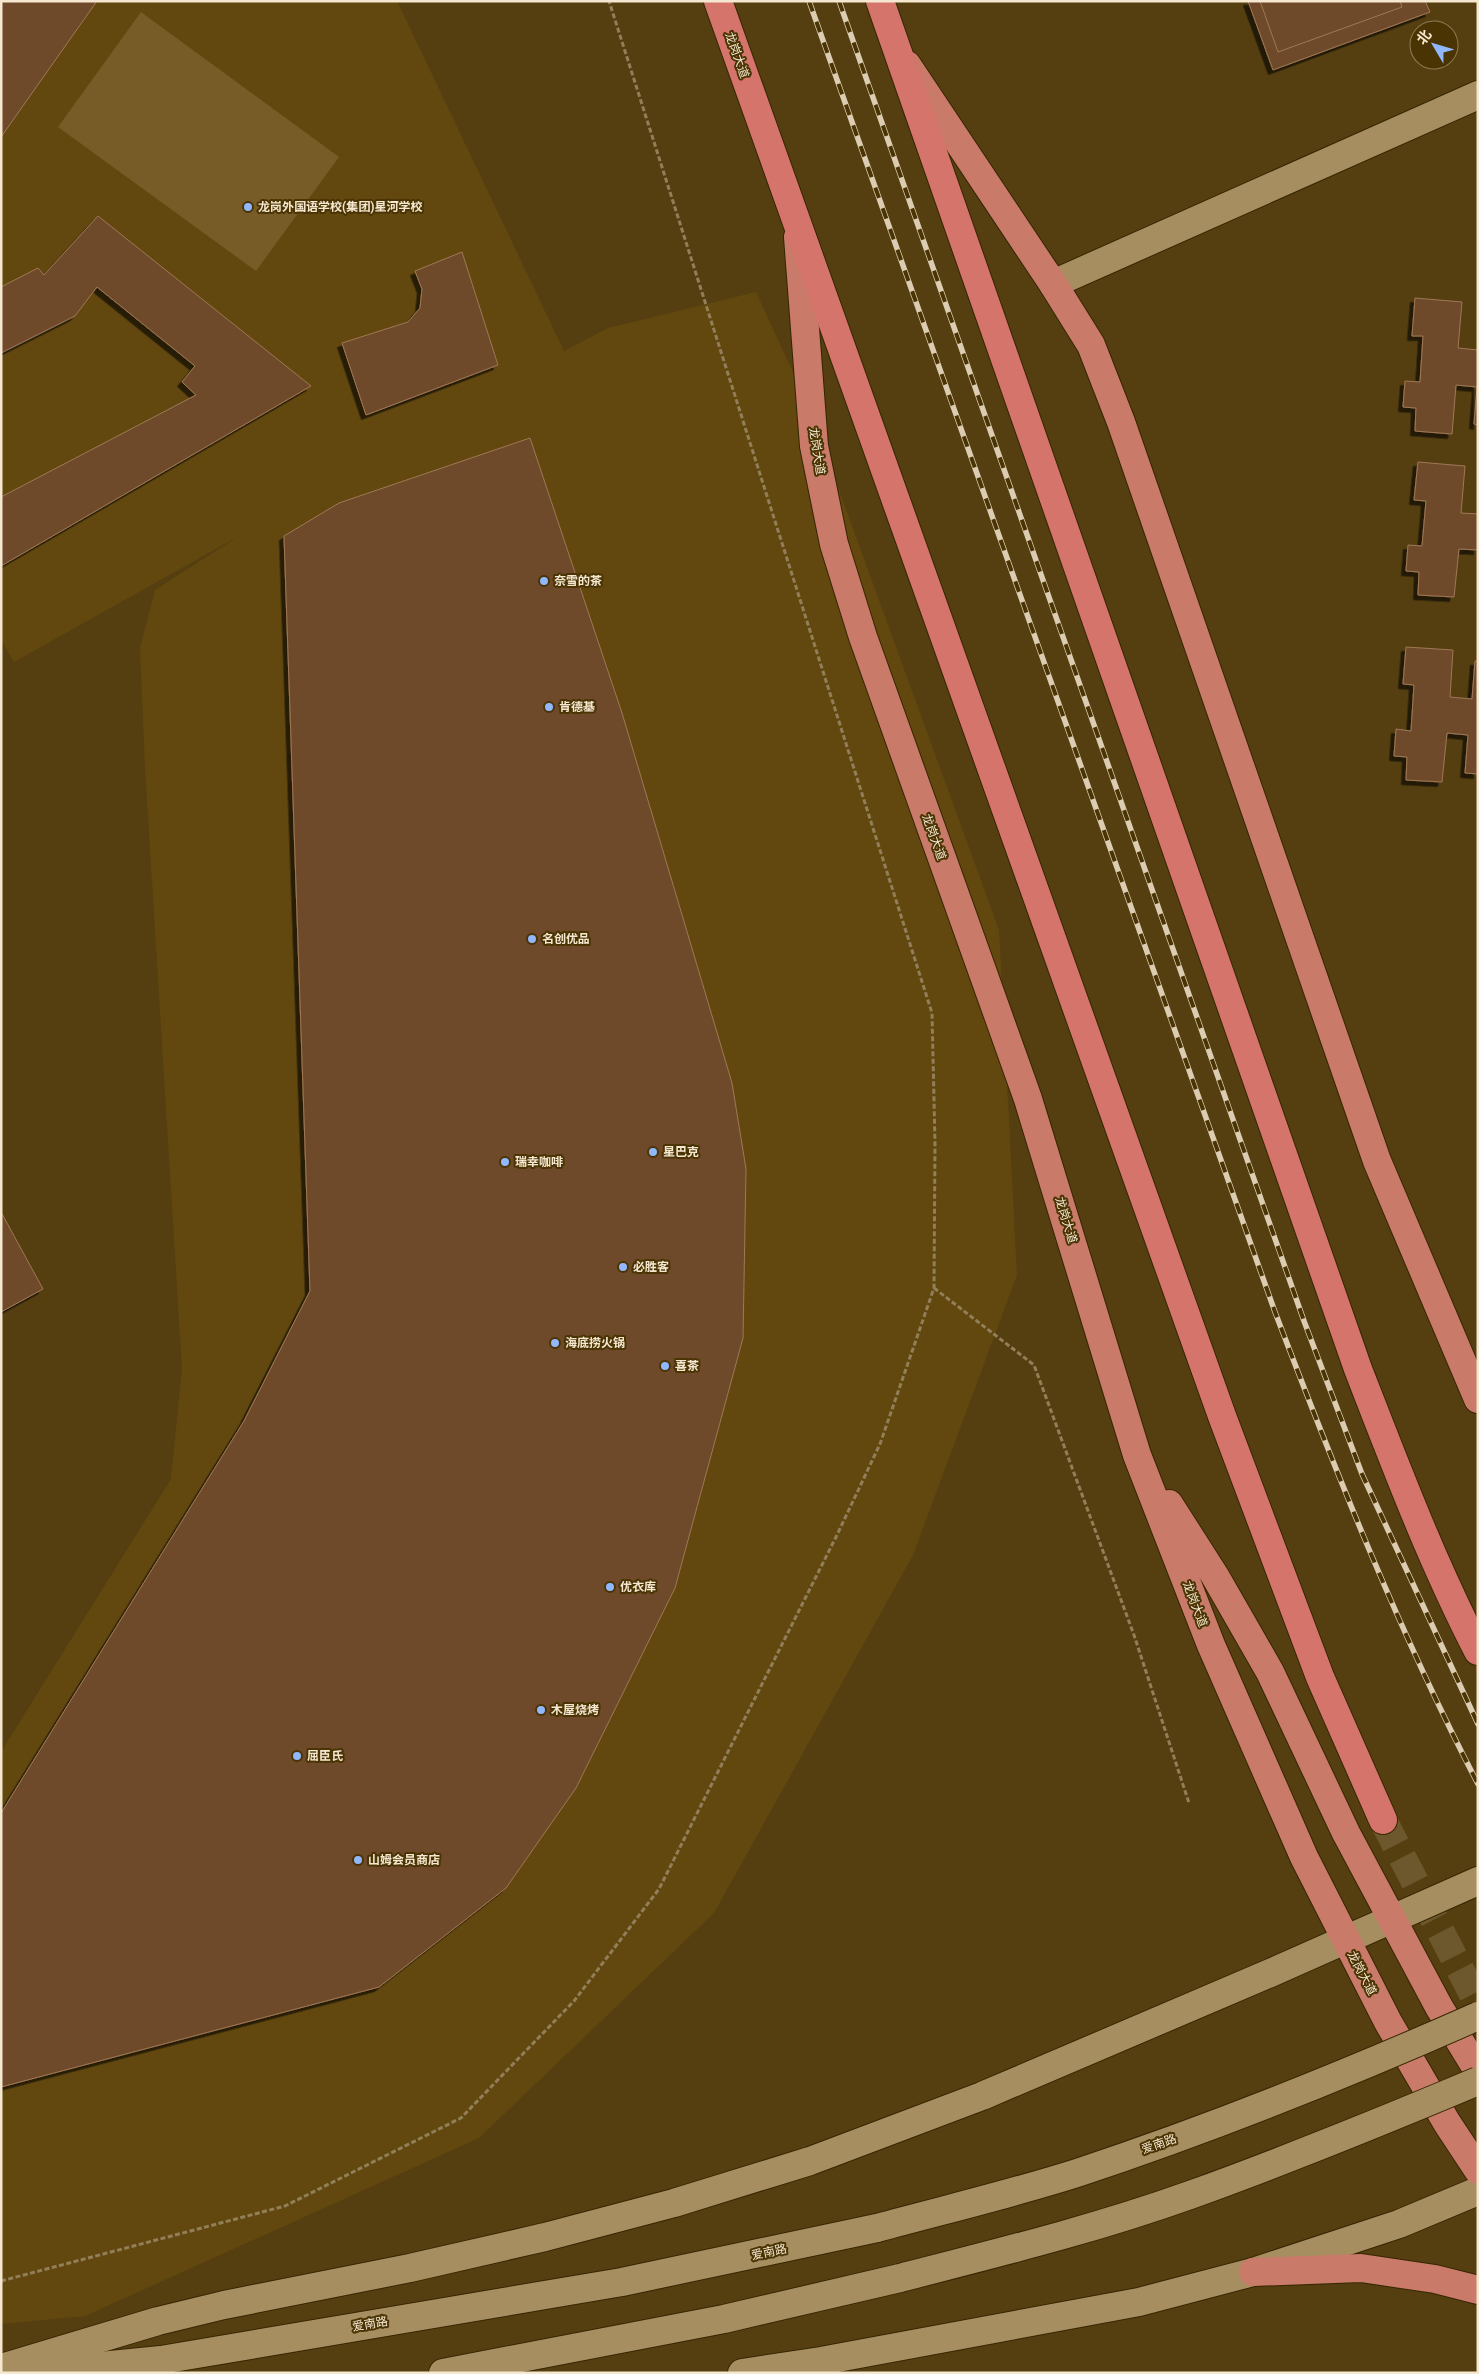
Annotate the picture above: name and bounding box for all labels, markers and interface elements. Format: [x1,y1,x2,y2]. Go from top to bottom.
north arrow [1409,20,1459,70]
text: 北 [1413,27,1434,47]
street label: 龙岗大道 [722,30,752,80]
place label: 龙岗外国语学校(集团)星河学校 [258,200,422,214]
marker: 龙岗外国语学校(集团)星河学校 [242,201,254,213]
street label: 龙岗大道 [806,426,828,476]
place label: 奈雪的茶 [554,574,602,588]
marker: 奈雪的茶 [538,575,550,587]
place label: 肯德基 [559,700,595,714]
marker: 肯德基 [543,701,555,713]
street label: 龙岗大道 [919,812,949,862]
place label: 名创优品 [542,932,590,946]
marker: 名创优品 [526,933,538,945]
place label: 星巴克 [663,1145,699,1159]
marker: 星巴克 [647,1146,659,1158]
place label: 瑞幸咖啡 [515,1155,563,1169]
marker: 瑞幸咖啡 [499,1156,511,1168]
street label: 龙岗大道 [1052,1195,1080,1245]
place label: 必胜客 [633,1260,669,1274]
marker: 必胜客 [617,1261,629,1273]
place label: 海底捞火锅 [565,1336,625,1350]
marker: 海底捞火锅 [549,1337,561,1349]
place label: 喜茶 [675,1359,699,1373]
marker: 喜茶 [659,1360,671,1372]
street label: 龙岗大道 [1180,1579,1210,1629]
place label: 优衣库 [620,1580,656,1594]
marker: 优衣库 [604,1581,616,1593]
place label: 木屋烧烤 [551,1703,599,1717]
marker: 木屋烧烤 [535,1704,547,1716]
place label: 屈臣氏 [307,1749,343,1763]
marker: 屈臣氏 [291,1750,303,1762]
place label: 山姆会员商店 [368,1853,440,1867]
marker: 山姆会员商店 [352,1854,364,1866]
street label: 龙岗大道 [1345,1949,1379,1997]
street label: 爱南路 [1140,2132,1178,2156]
street label: 爱南路 [750,2241,788,2263]
street label: 爱南路 [351,2314,389,2334]

